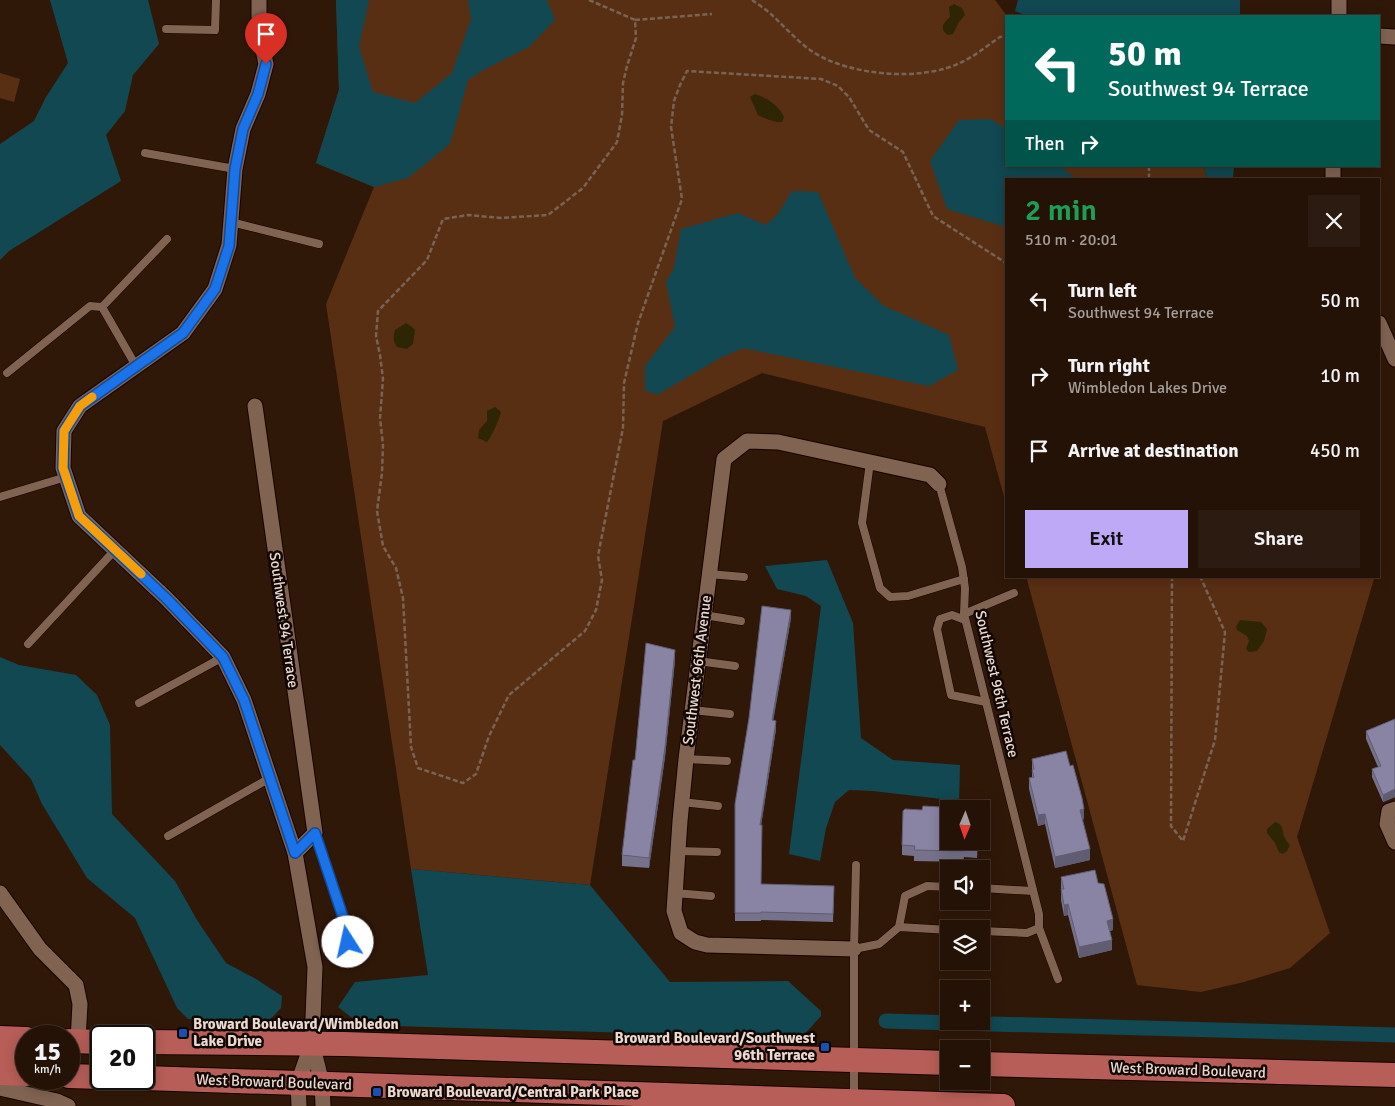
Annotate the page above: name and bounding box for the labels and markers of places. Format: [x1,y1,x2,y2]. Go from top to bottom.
pin [245,13,287,64]
place label: Broward Boulevard/Wimbledon Lake Drive [193,1015,399,1050]
marker: Broward Boulevard/Wimbledon Lake Drive [177,1027,189,1039]
place label: Broward Boulevard/Southwest 96th Terrace [615,1029,815,1064]
marker: Broward Boulevard/Southwest 96th Terrace [819,1041,831,1053]
place label: Broward Boulevard/Central Park Place [387,1083,639,1101]
marker: Broward Boulevard/Central Park Place [371,1086,383,1098]

